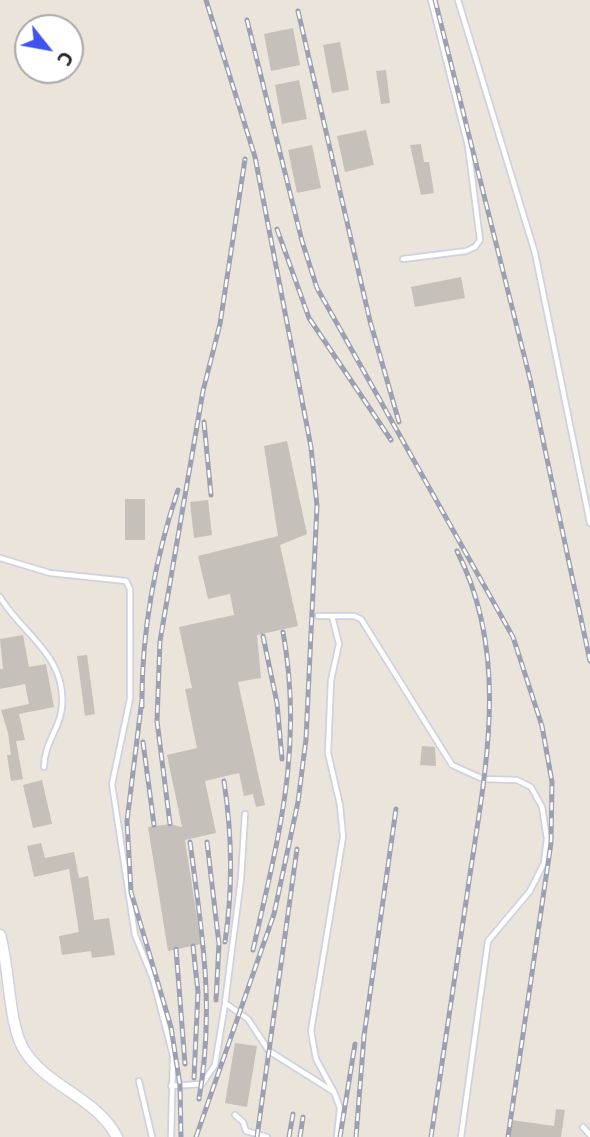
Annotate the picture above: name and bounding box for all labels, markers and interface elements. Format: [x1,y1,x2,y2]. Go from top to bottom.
north arrow [14,14,84,84]
text: С [51,47,80,71]

